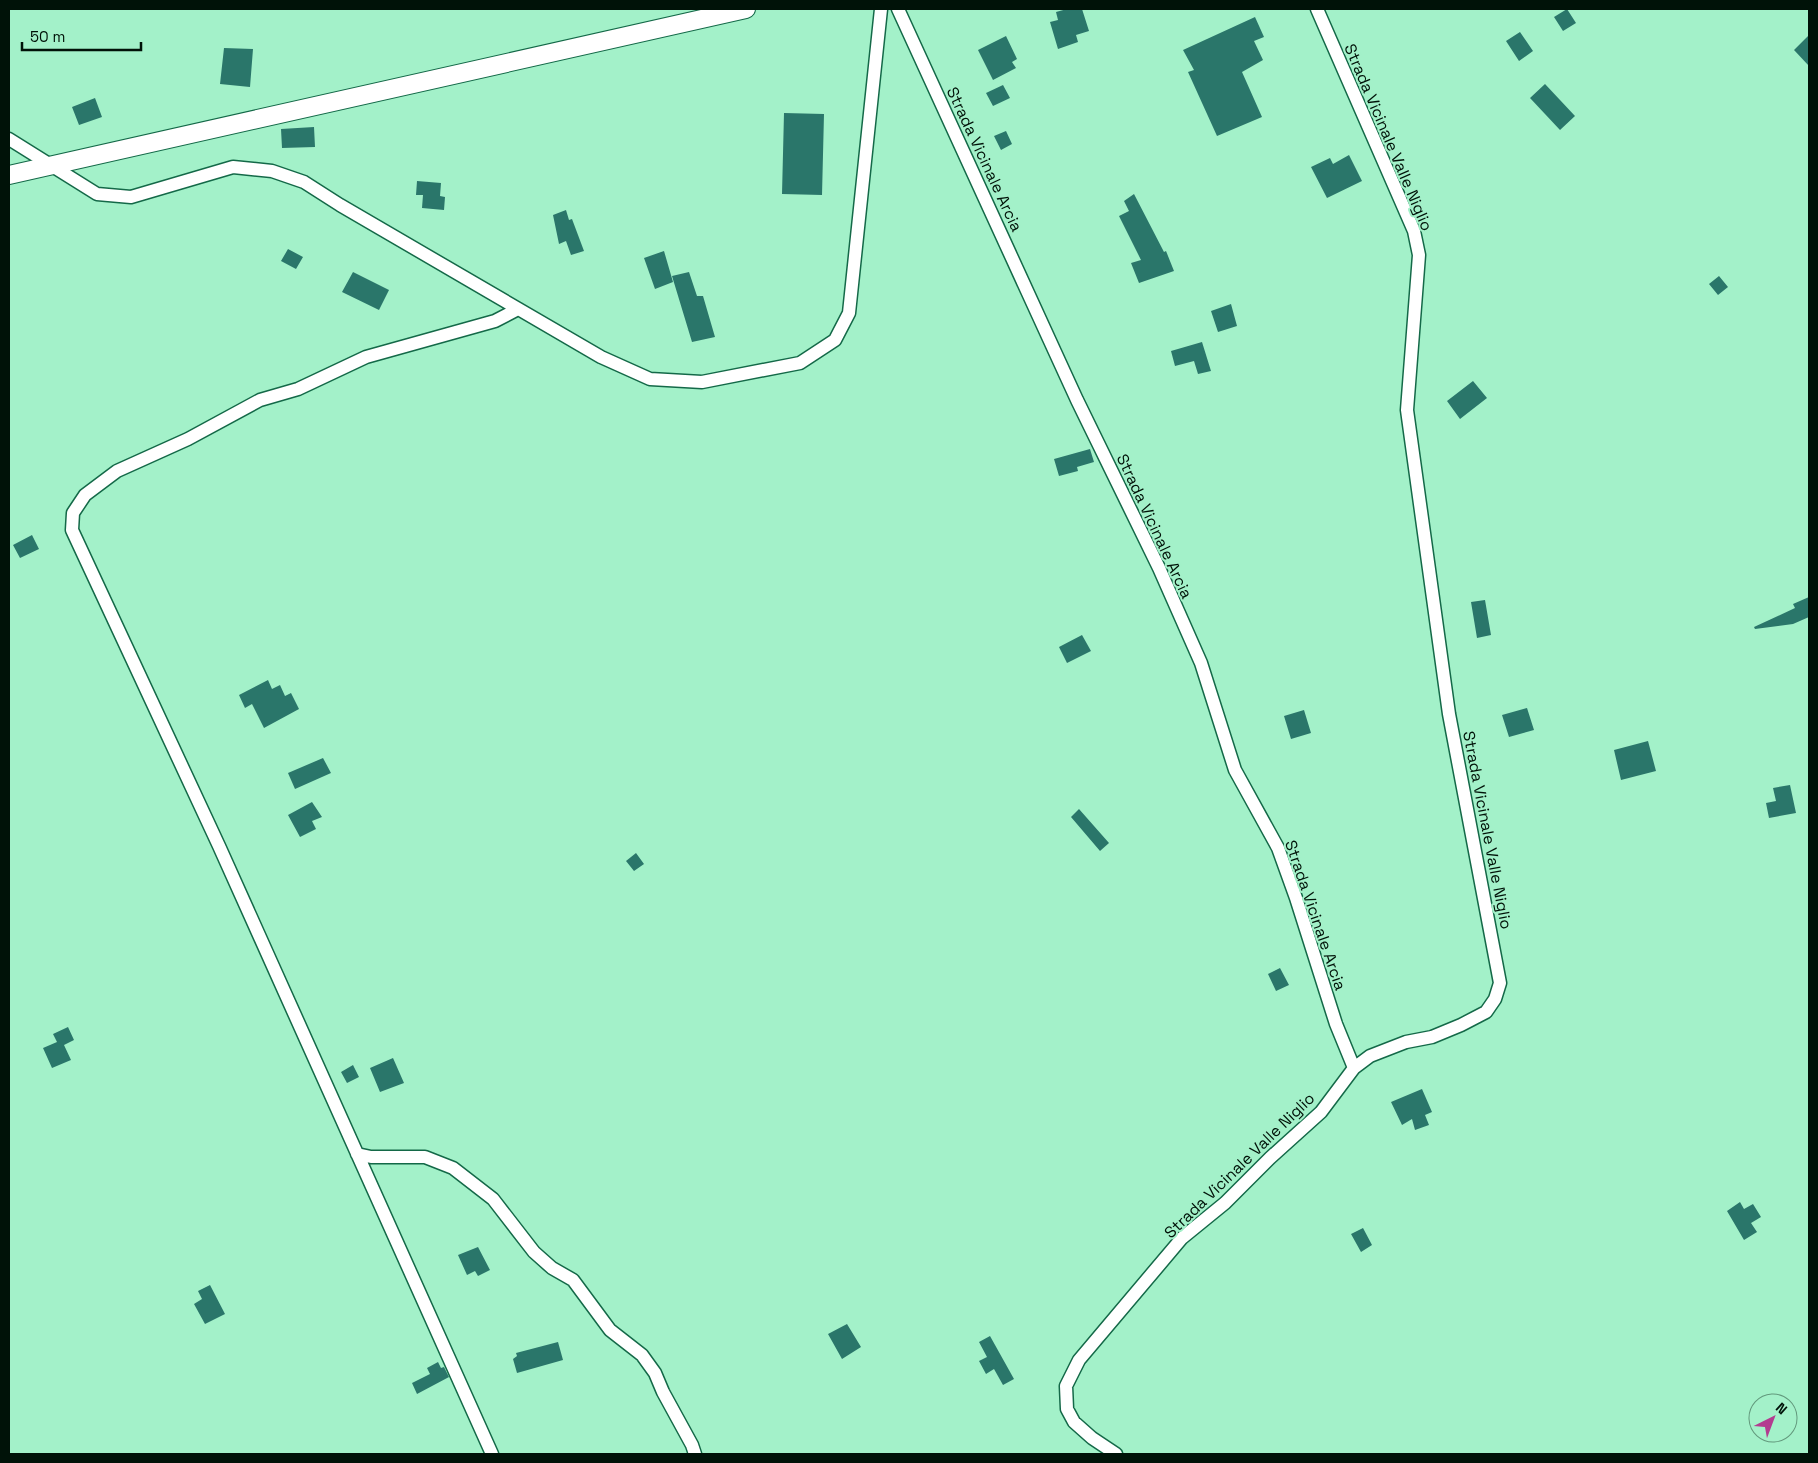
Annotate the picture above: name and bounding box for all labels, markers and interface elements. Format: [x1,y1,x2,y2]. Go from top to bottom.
scale bar [22,20,141,52]
text: 50 m [30,27,65,46]
street label: Strada Vicinale Valle Niglio [1340,40,1438,234]
street label: Strada Vicinale Arcia [942,83,1027,235]
street label: Strada Vicinale Arcia [1112,450,1197,602]
street label: Strada Vicinale Valle Niglio [1458,729,1517,931]
street label: Strada Vicinale Arcia [1280,837,1351,993]
street label: Strada Vicinale Valle Niglio [1160,1088,1319,1243]
north arrow [1748,1393,1798,1443]
text: N [1772,1399,1791,1418]

